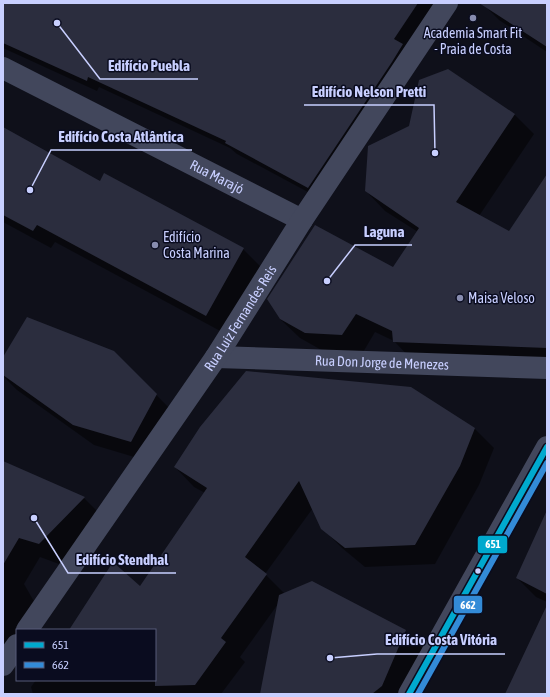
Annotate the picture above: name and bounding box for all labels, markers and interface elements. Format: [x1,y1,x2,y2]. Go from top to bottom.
marker: Academia Smart Fit - Praia de Costa [468,13,478,23]
place label: Academia Smart Fit - Praia de Costa [424,25,522,57]
callout: Edifício Puebla [100,52,198,79]
text: Edifício Puebla [108,57,190,74]
callout: Edifício Nelson Pretti [304,78,434,105]
text: Edifício Nelson Pretti [312,83,426,100]
callout: Edifício Costa Atlântica [51,123,192,150]
text: Edifício Costa Atlântica [58,128,184,145]
street label: Rua Marajó [187,156,247,197]
callout: Laguna [355,218,412,245]
text: Laguna [364,223,404,240]
place label: Edifício Costa Marina [163,229,230,261]
marker: Edifício Costa Marina [150,240,160,250]
street label: Rua Luiz Fernandes Reis [201,262,280,374]
place label: Maisa Veloso [468,290,535,306]
marker: Maisa Veloso [455,293,465,303]
street label: Rua Don Jorge de Menezes [315,352,449,373]
line badge: 651 [477,535,508,554]
text: 651 [485,538,501,550]
callout: Edifício Stendhal [68,546,176,573]
text: Edifício Stendhal [76,551,169,568]
unlabelled marker [473,566,483,576]
line badge: 662 [453,595,483,614]
text: 662 [460,599,476,611]
callout: Edifício Costa Vitória [377,627,505,654]
legend [16,629,156,681]
text: Edifício Costa Vitória [385,631,497,648]
text: 651 [52,638,69,652]
text: 662 [52,658,69,672]

